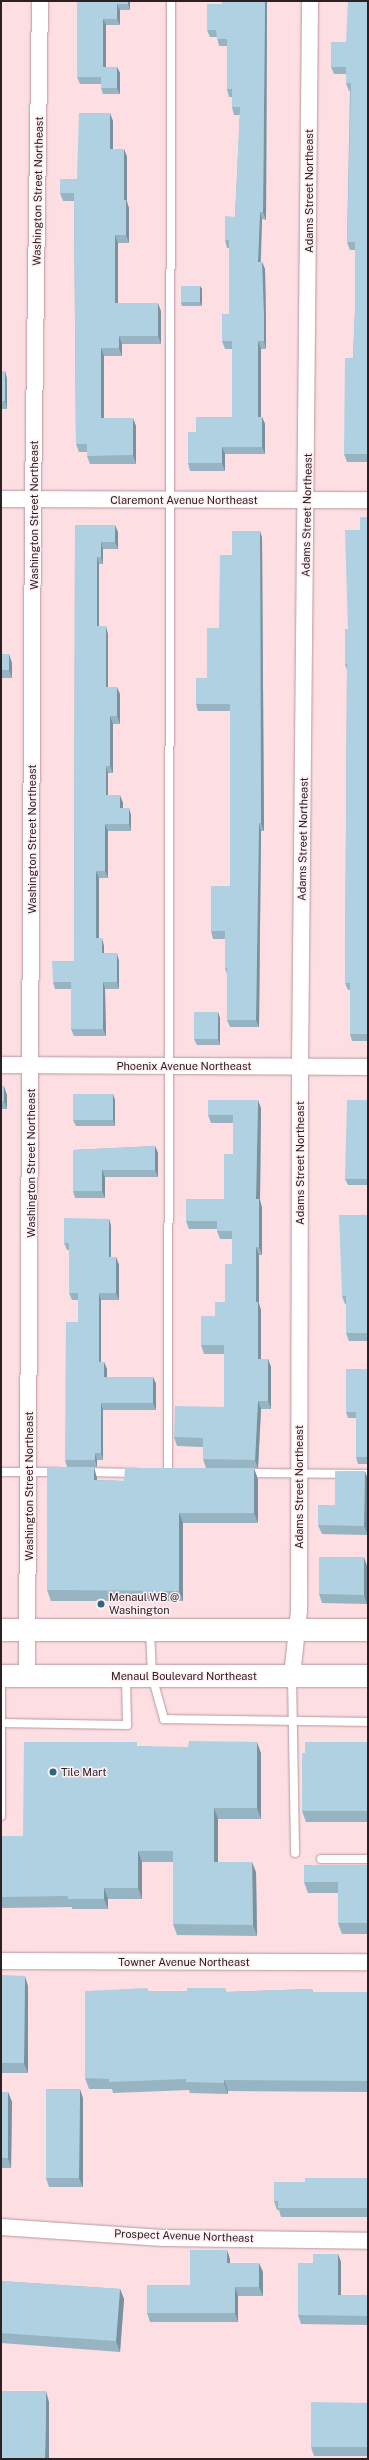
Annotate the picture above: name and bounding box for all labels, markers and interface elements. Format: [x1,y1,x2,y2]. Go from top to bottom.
street label: Washington Street Northeast [30,116,46,266]
street label: Adams Street Northeast [302,129,316,253]
street label: Washington Street Northeast [27,440,41,590]
street label: Adams Street Northeast [299,453,315,577]
street label: Claremont Avenue Northeast [110,493,258,507]
street label: Washington Street Northeast [25,764,39,914]
street label: Adams Street Northeast [295,777,311,901]
street label: Phoenix Avenue Northeast [116,1059,252,1073]
street label: Washington Street Northeast [24,1088,38,1238]
street label: Adams Street Northeast [293,1101,307,1225]
street label: Washington Street Northeast [22,1411,36,1561]
street label: Adams Street Northeast [292,1425,306,1549]
place label: Menaul WB @ Washington [109,1591,179,1617]
marker: Menaul WB @ Washington [96,1599,106,1609]
street label: Menaul Boulevard Northeast [111,1669,257,1683]
place label: Tile Mart [61,1765,106,1779]
marker: Tile Mart [48,1767,58,1777]
street label: Towner Avenue Northeast [118,1955,250,1969]
street label: Prospect Avenue Northeast [114,2227,254,2245]

